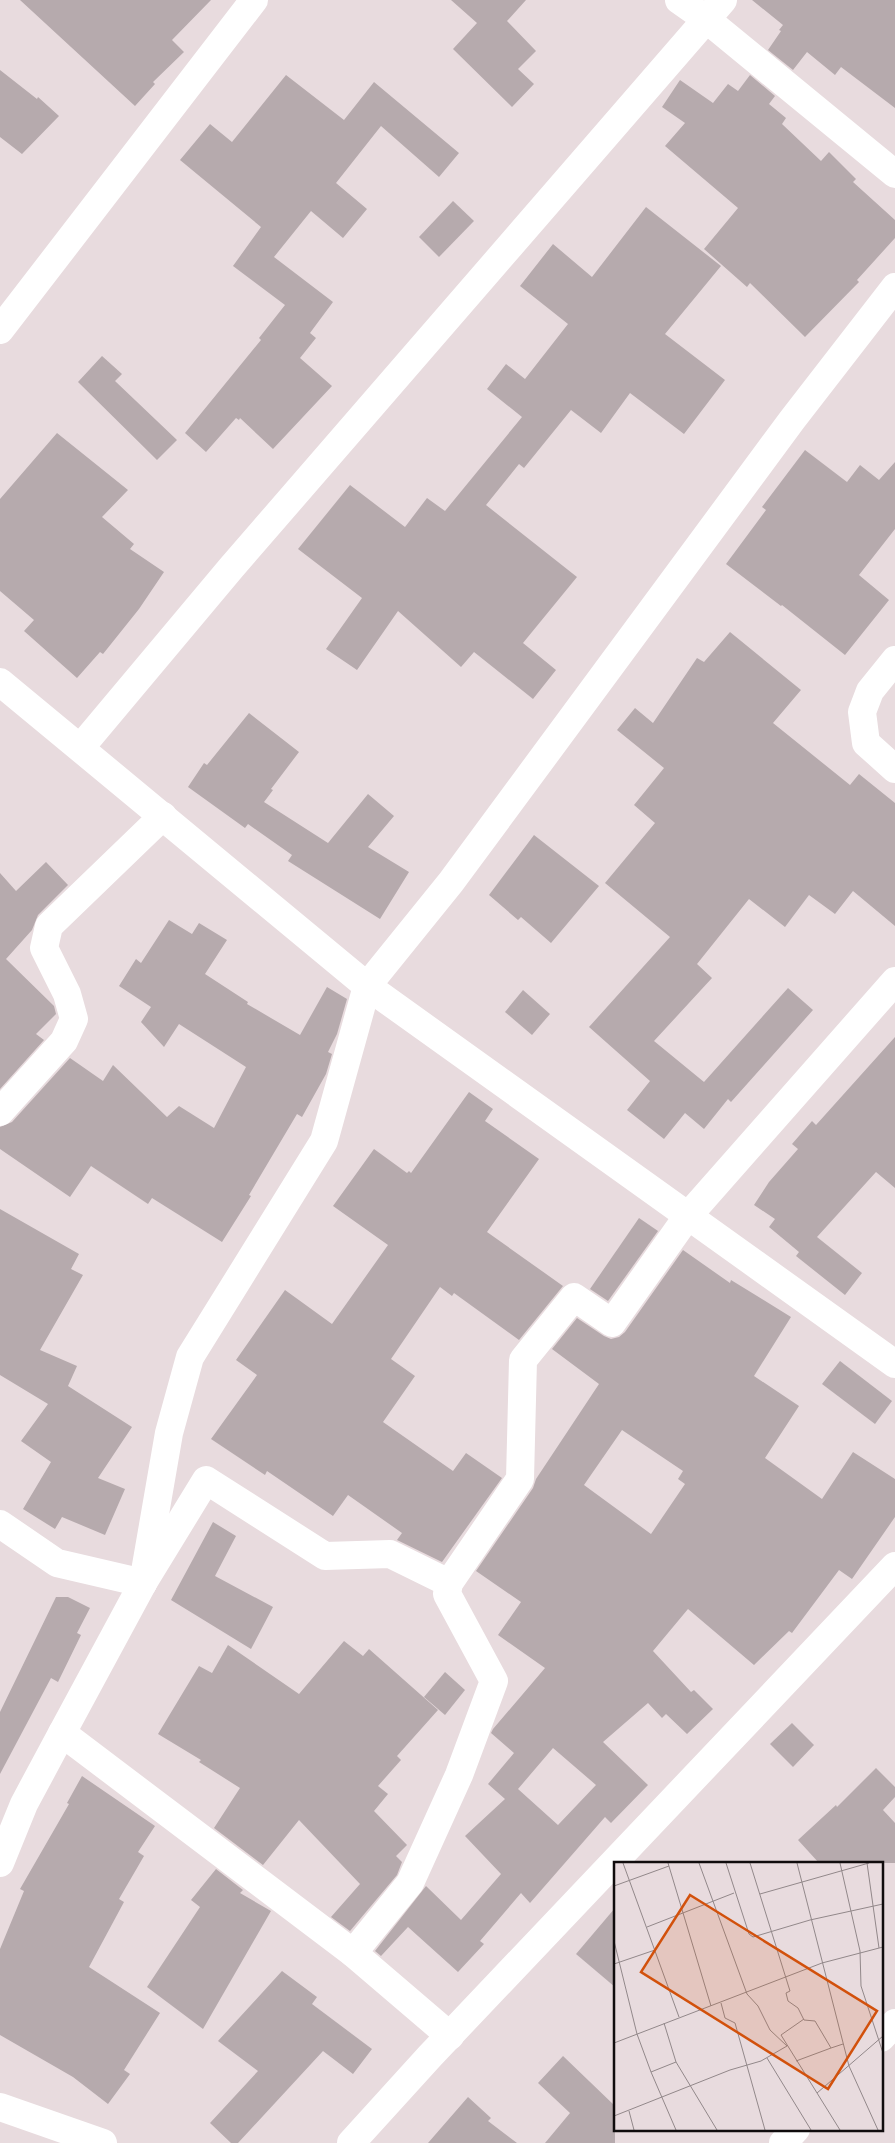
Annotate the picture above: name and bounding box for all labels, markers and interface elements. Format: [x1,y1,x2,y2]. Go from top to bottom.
inset map [614,1862,882,2130]

